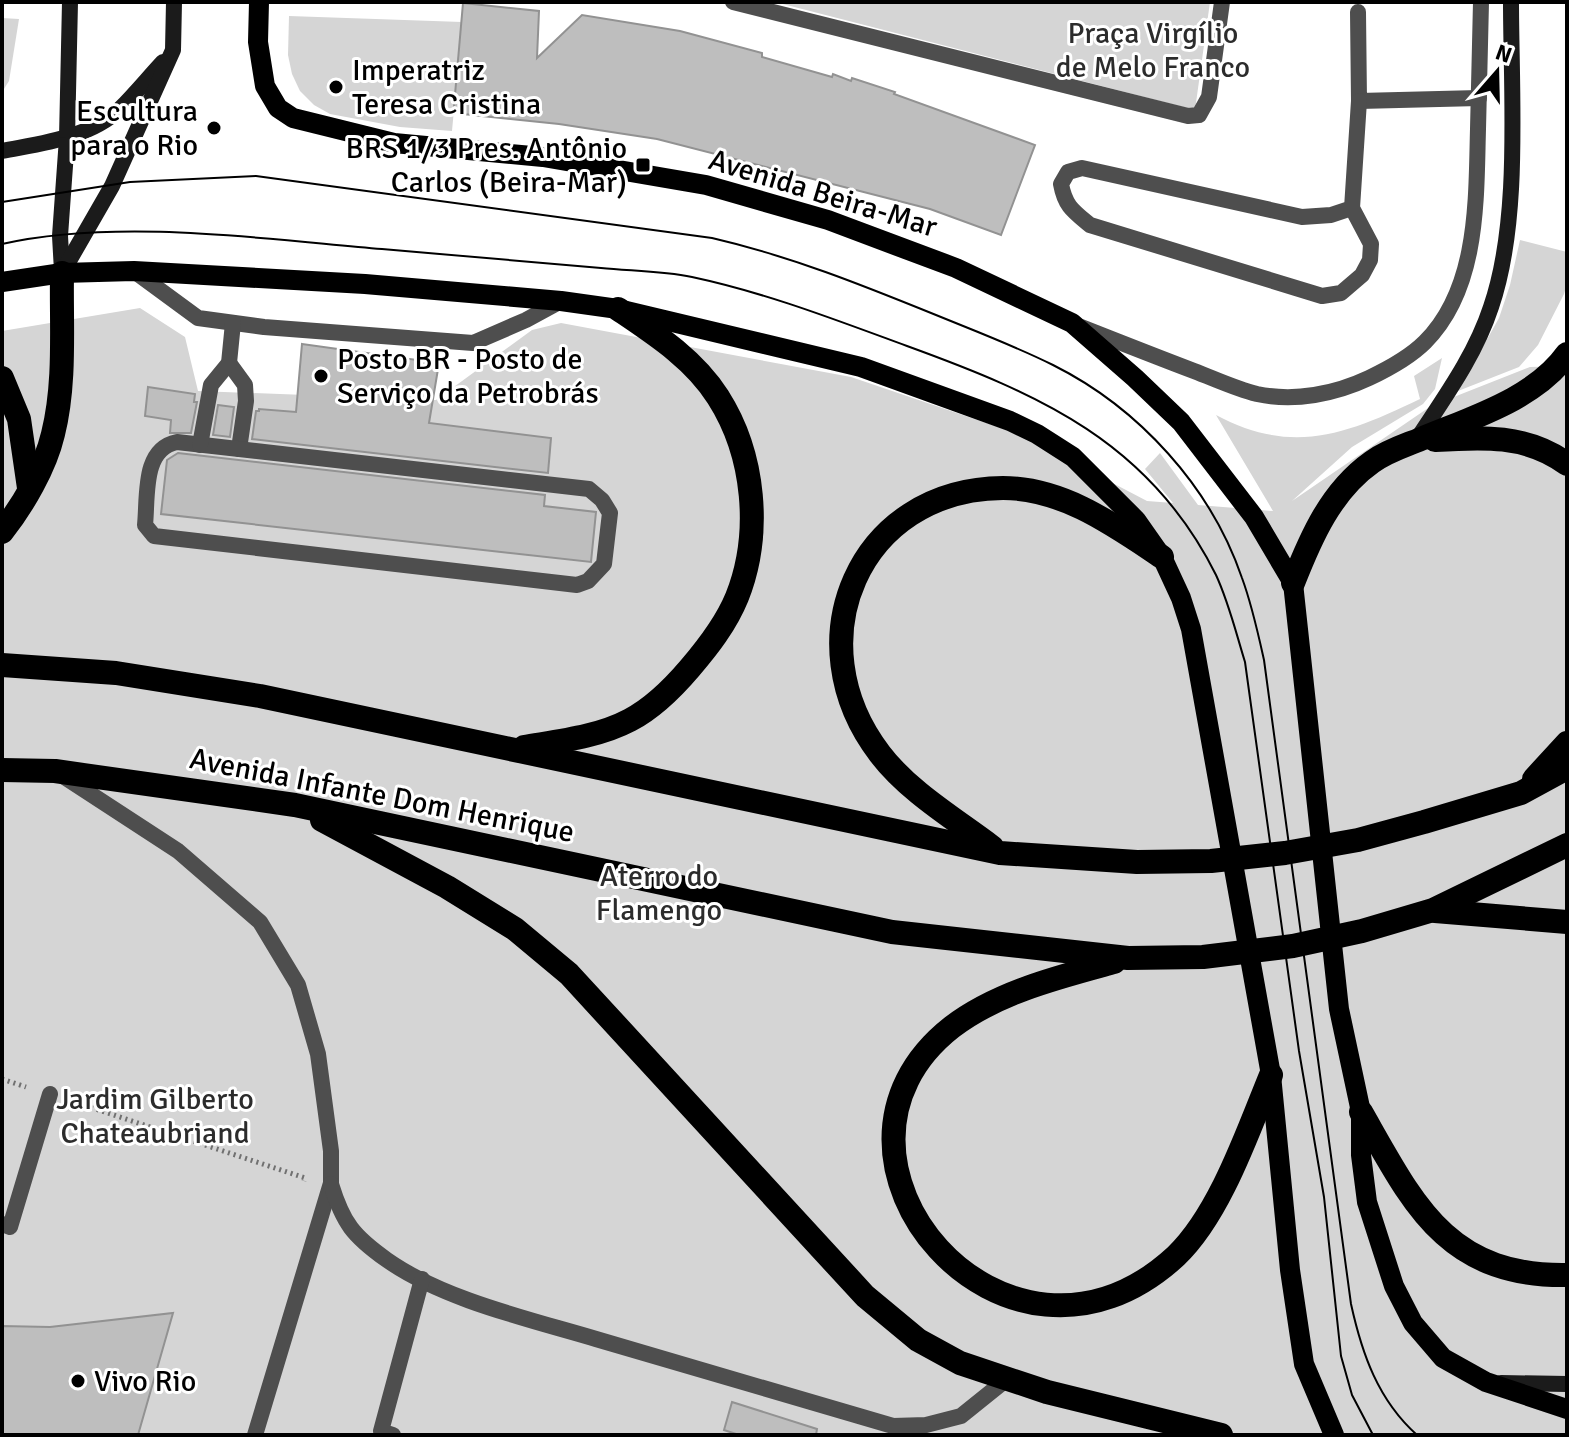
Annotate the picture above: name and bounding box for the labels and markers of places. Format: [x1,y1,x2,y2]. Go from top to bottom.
place label: Imperatriz Teresa Cristina [352,52,541,123]
marker: Imperatriz Teresa Cristina [327,78,345,96]
place label: Escultura para o Rio [70,93,198,164]
marker: Escultura para o Rio [205,119,223,137]
place label: BRS 1/3 Pres. Antônio Carlos (Beira-Mar) [346,130,627,201]
marker: BRS 1/3 Pres. Antônio Carlos (Beira-Mar) [634,156,652,174]
place label: Posto BR - Posto de Serviço da Petrobrás [337,341,599,412]
marker: Posto BR - Posto de Serviço da Petrobrás [312,367,330,385]
place label: Vivo Rio [94,1363,196,1400]
marker: Vivo Rio [69,1372,87,1390]

